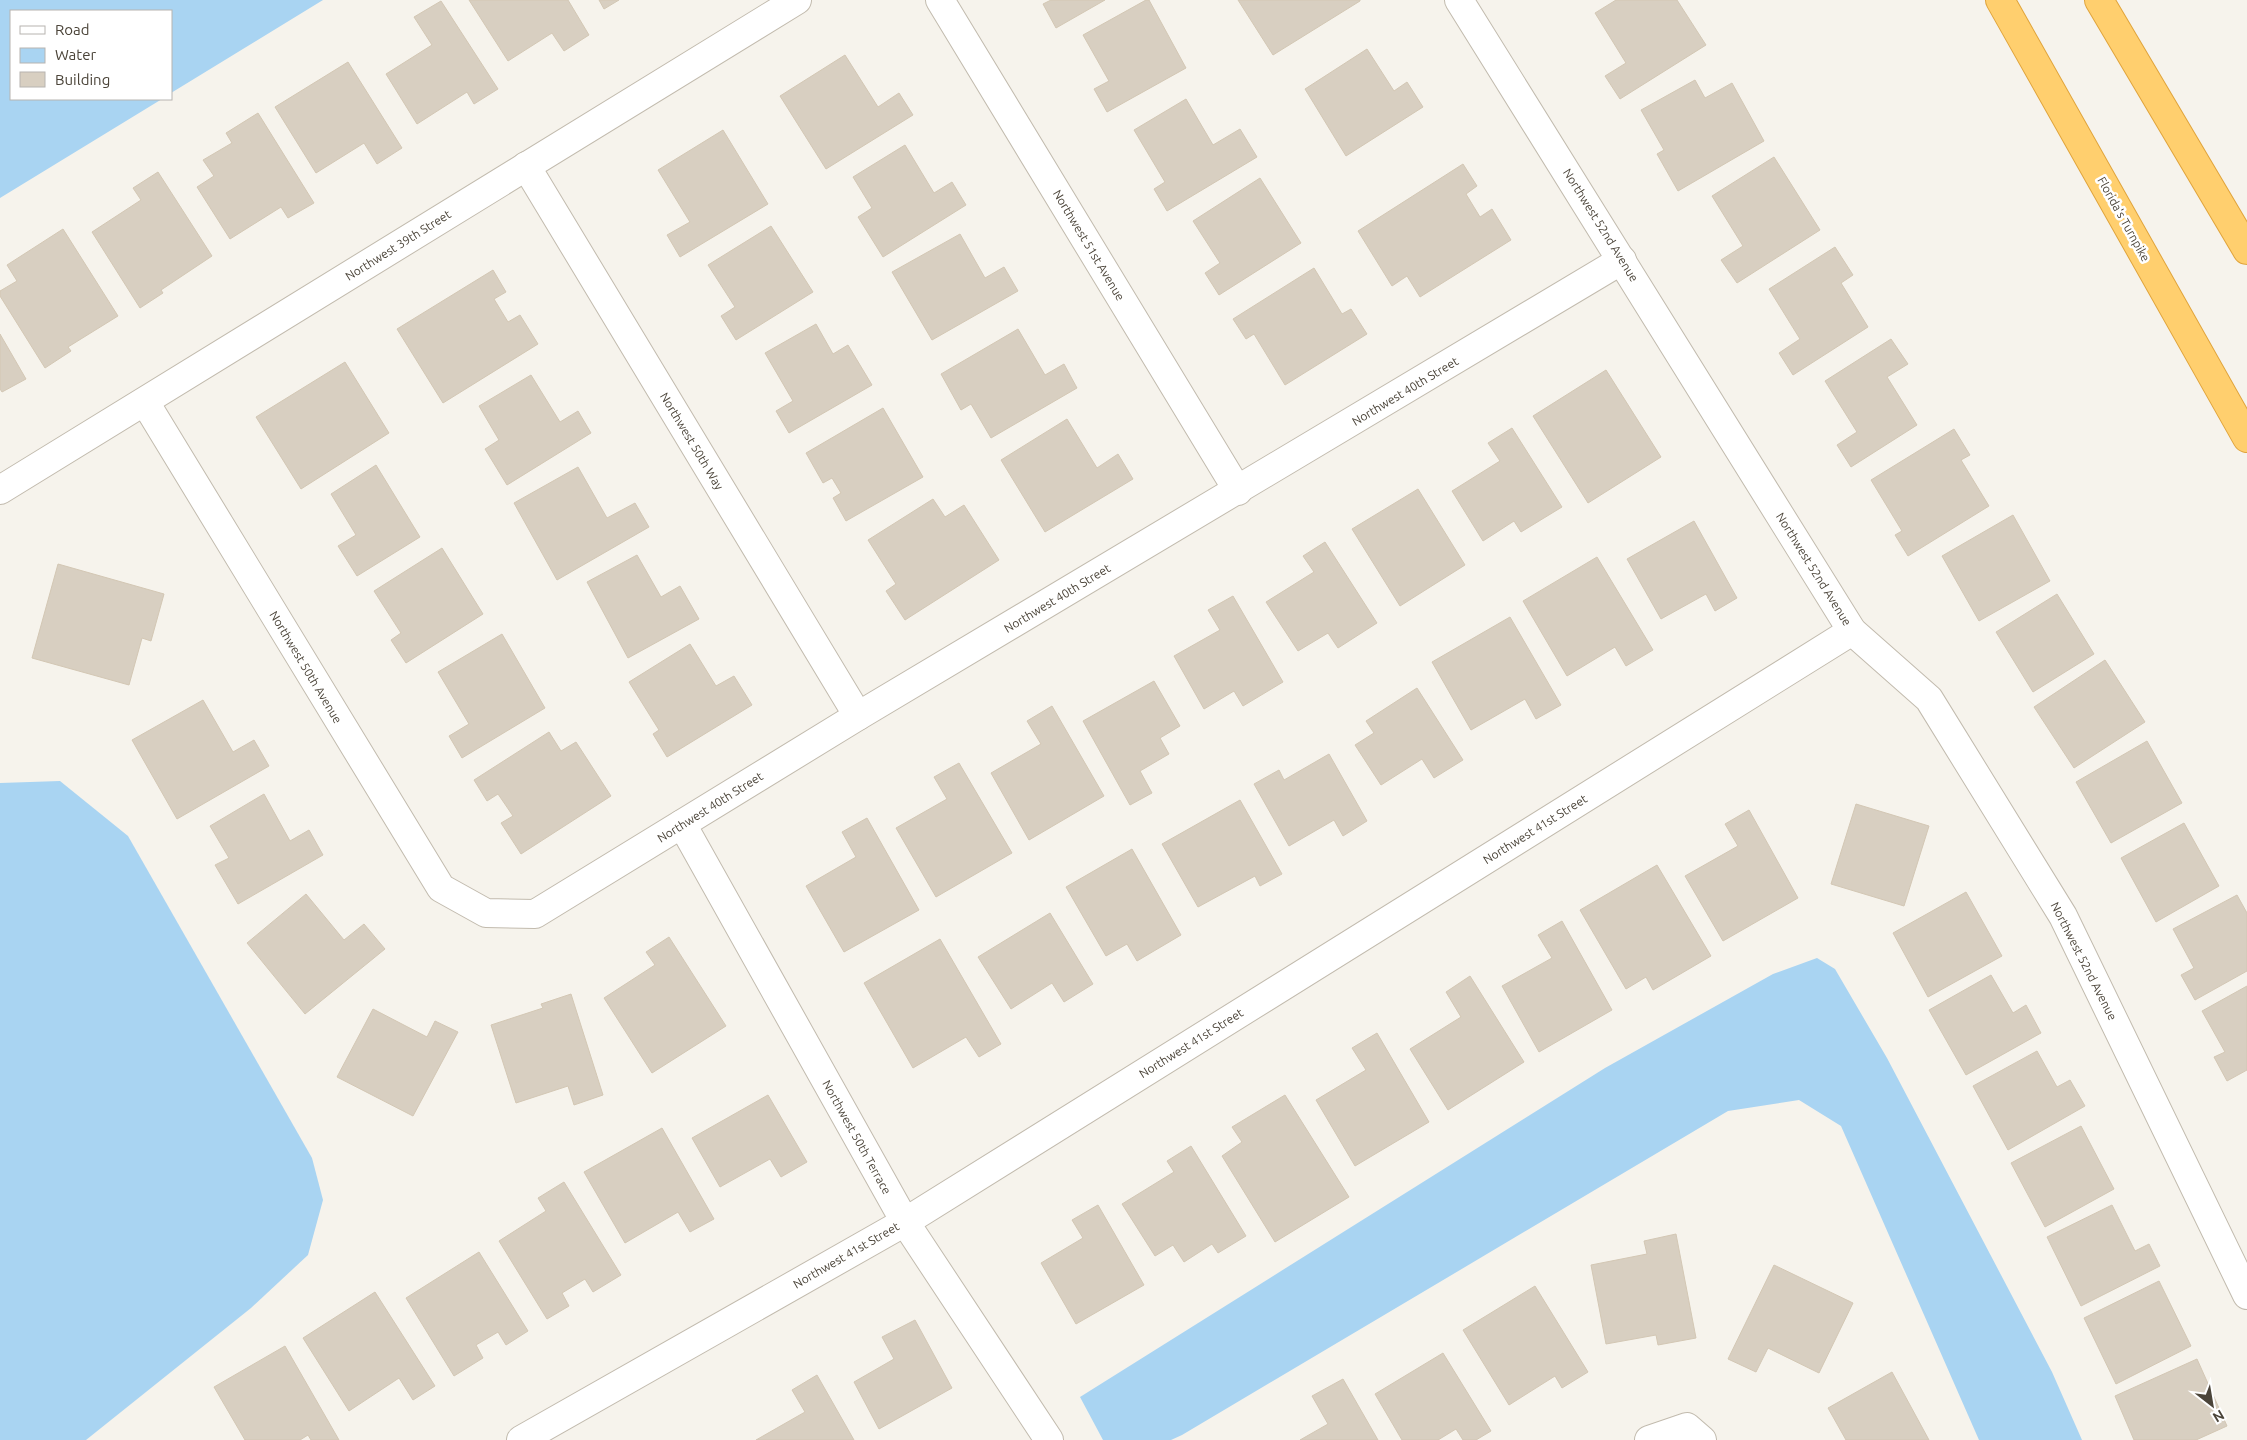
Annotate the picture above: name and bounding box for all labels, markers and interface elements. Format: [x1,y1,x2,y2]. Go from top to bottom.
legend [10,10,172,100]
text: Road [55,21,90,38]
text: Water [55,46,96,63]
text: Building [55,71,110,88]
street label: Northwest 52nd Avenue [1561,166,1641,284]
street label: Florida's Turnpike [2095,174,2153,264]
street label: Northwest 51st Avenue [1051,187,1127,303]
street label: Northwest 39th Street [343,207,453,283]
street label: Northwest 40th Street [1350,354,1461,428]
street label: Northwest 50th Way [658,390,726,492]
street label: Northwest 52nd Avenue [1774,510,1854,628]
street label: Northwest 40th Street [1002,561,1113,635]
street label: Northwest 50th Avenue [267,609,345,725]
street label: Northwest 40th Street [655,769,765,845]
street label: Northwest 41st Street [1481,792,1590,866]
street label: Northwest 52nd Avenue [2049,900,2119,1022]
street label: Northwest 41st Street [1137,1006,1246,1080]
street label: Northwest 50th Terrace [820,1078,894,1196]
street label: Northwest 41st Street [791,1219,901,1291]
north arrow [2187,1380,2237,1430]
text: N [2210,1407,2227,1426]

